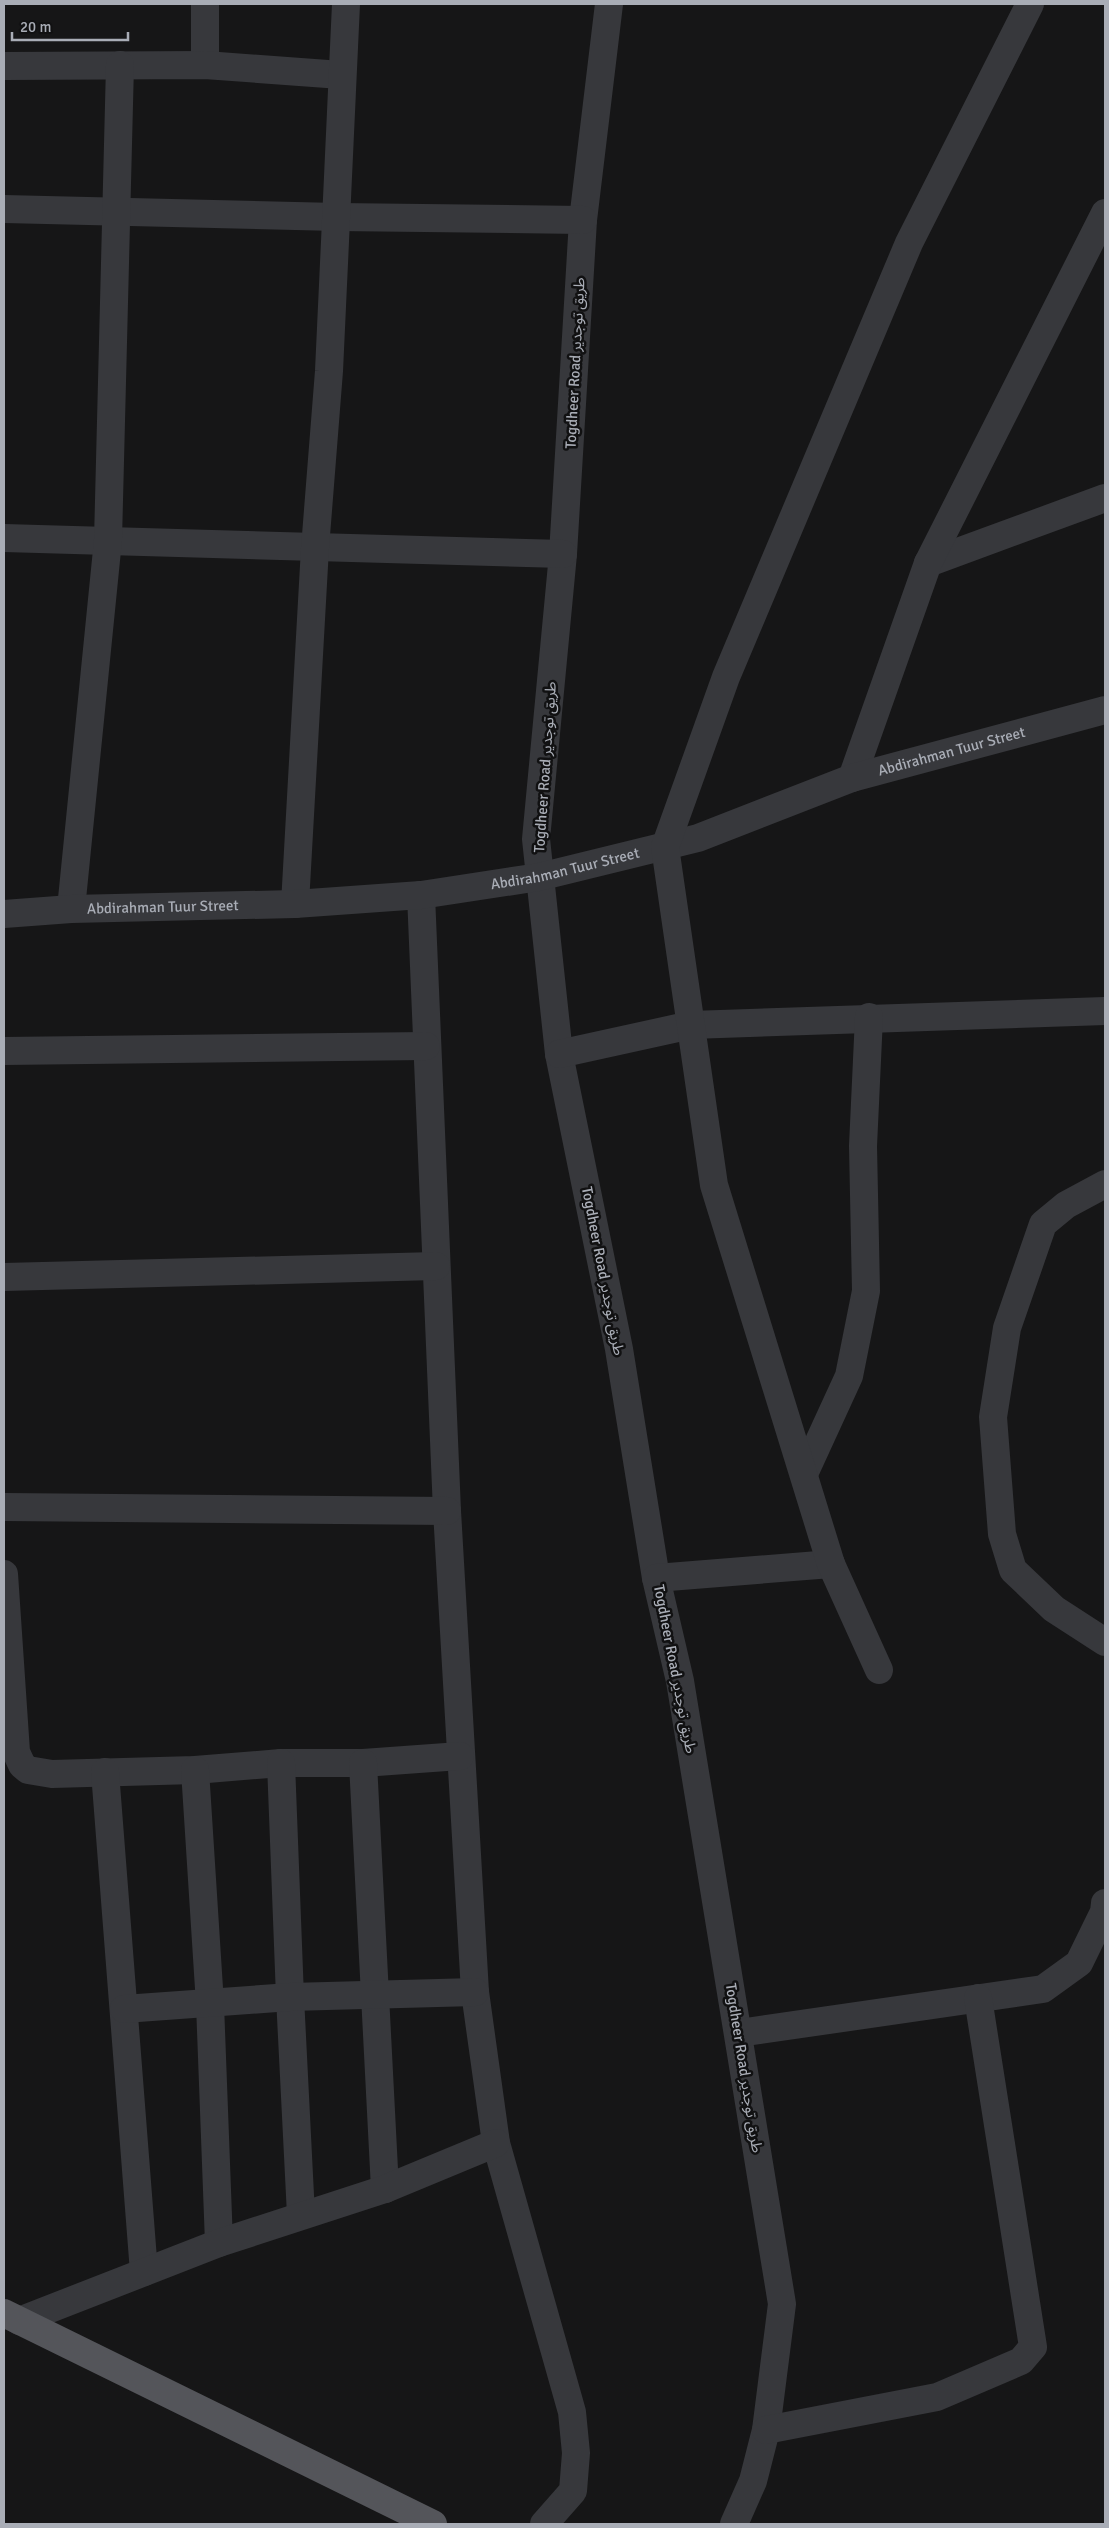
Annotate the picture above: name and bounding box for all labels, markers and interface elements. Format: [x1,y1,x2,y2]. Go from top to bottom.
scale bar [12,10,129,42]
text: 20 m [20,18,51,36]
street label: Togdheer Road طريق توجدير [562,277,589,449]
street label: Togdheer Road طريق توجدير [530,681,561,853]
street label: Abdirahman Tuur Street [876,723,1027,780]
street label: Abdirahman Tuur Street [489,844,641,893]
street label: Abdirahman Tuur Street [87,896,239,918]
street label: Togdheer Road طريق توجدير [577,1185,628,1357]
street label: Togdheer Road طريق توجدير [649,1583,700,1755]
street label: Togdheer Road طريق توجدير [721,1982,766,2154]

